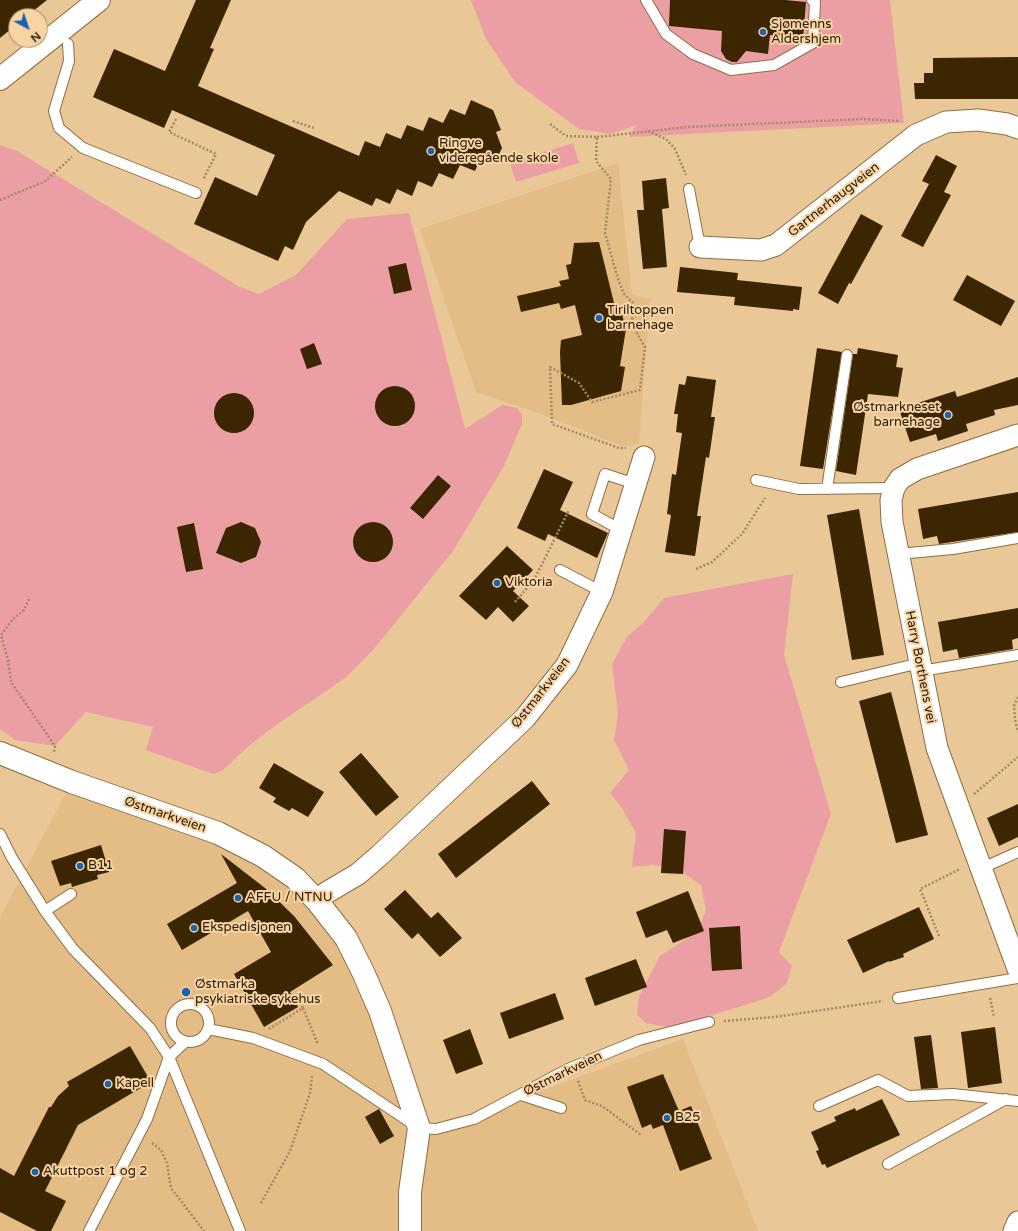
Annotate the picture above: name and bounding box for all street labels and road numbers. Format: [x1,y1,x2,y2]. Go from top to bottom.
street label: Gartnerhaugveien [785,160,883,240]
street label: Harry Borthens vei [901,609,939,725]
street label: Østmarkveien [509,654,573,732]
street label: Østmarkveien [122,794,208,836]
street label: Østmarkveien [521,1048,605,1100]

